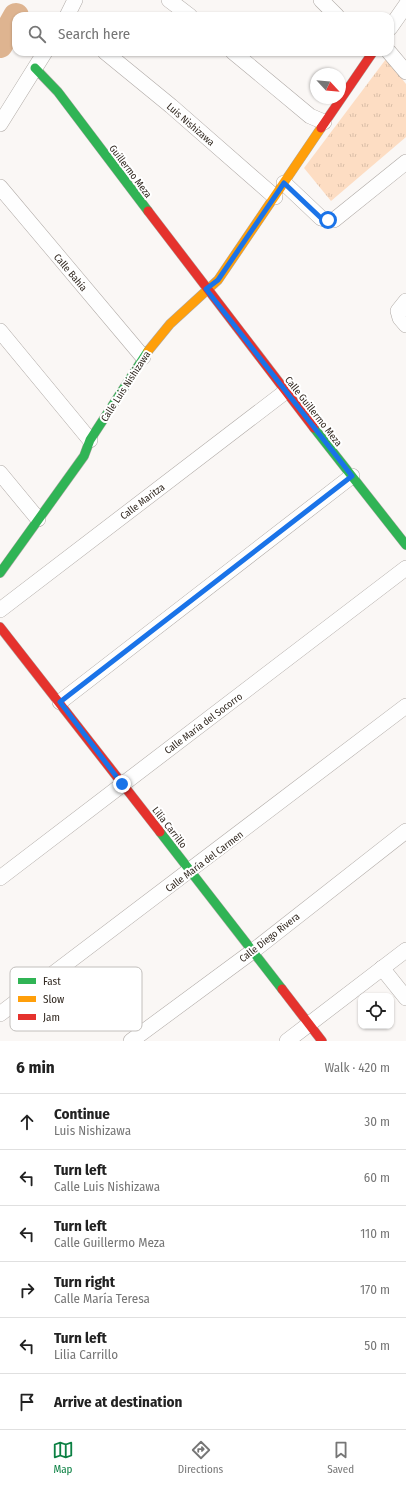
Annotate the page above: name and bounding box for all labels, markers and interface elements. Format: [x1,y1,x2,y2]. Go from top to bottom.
search box [12,12,394,56]
icon: search [26,23,48,45]
text: Search here [58,25,130,43]
north arrow [310,68,346,104]
street label: Luis Nishizawa [164,101,217,149]
street label: Guillermo Meza [106,143,154,201]
route start [319,211,337,229]
street label: Calle Bahía [51,251,90,294]
street label: Calle Luis Nishizawa [99,349,153,424]
street label: Calle Guillermo Meza [282,374,344,449]
street label: Calle Maritza [118,481,167,522]
street label: Calle María del Socorro [162,690,245,757]
route end [113,775,131,793]
street label: Lilia Carrillo [149,805,189,851]
street label: Calle María del Carmen [163,828,246,895]
street label: Calle Diego Rivera [237,910,302,965]
legend [10,967,142,1031]
text: Fast [43,975,61,988]
text: Slow [43,993,64,1006]
map controls [358,993,394,1029]
button: locate [358,993,394,1029]
text: Jam [43,1011,60,1024]
text: 6 min [16,1057,55,1078]
text: Walk · 420 m [324,1060,390,1075]
text: Continue [54,1105,110,1123]
icon: ahead [16,1111,38,1133]
text: 30 m [364,1114,390,1129]
text: Luis Nishizawa [54,1123,131,1138]
text: Turn left [54,1161,107,1179]
icon: left [16,1167,38,1189]
text: 60 m [364,1170,390,1185]
text: Calle Luis Nishizawa [54,1179,160,1194]
text: Turn left [54,1217,107,1235]
icon: left [16,1223,38,1245]
text: 110 m [360,1226,390,1241]
text: Calle Guillermo Meza [54,1235,165,1250]
text: Turn right [54,1273,115,1291]
icon: right [16,1279,38,1301]
text: 170 m [360,1282,390,1297]
text: Calle María Teresa [54,1291,150,1306]
text: Turn left [54,1329,107,1347]
icon: left [16,1335,38,1357]
text: 50 m [364,1338,390,1353]
text: Lilia Carrillo [54,1347,118,1362]
icon: arrive [16,1391,38,1413]
text: Arrive at destination [54,1393,182,1411]
tab: Map [52,1439,74,1476]
tab: Directions [178,1439,223,1476]
tab: Saved [327,1439,354,1476]

